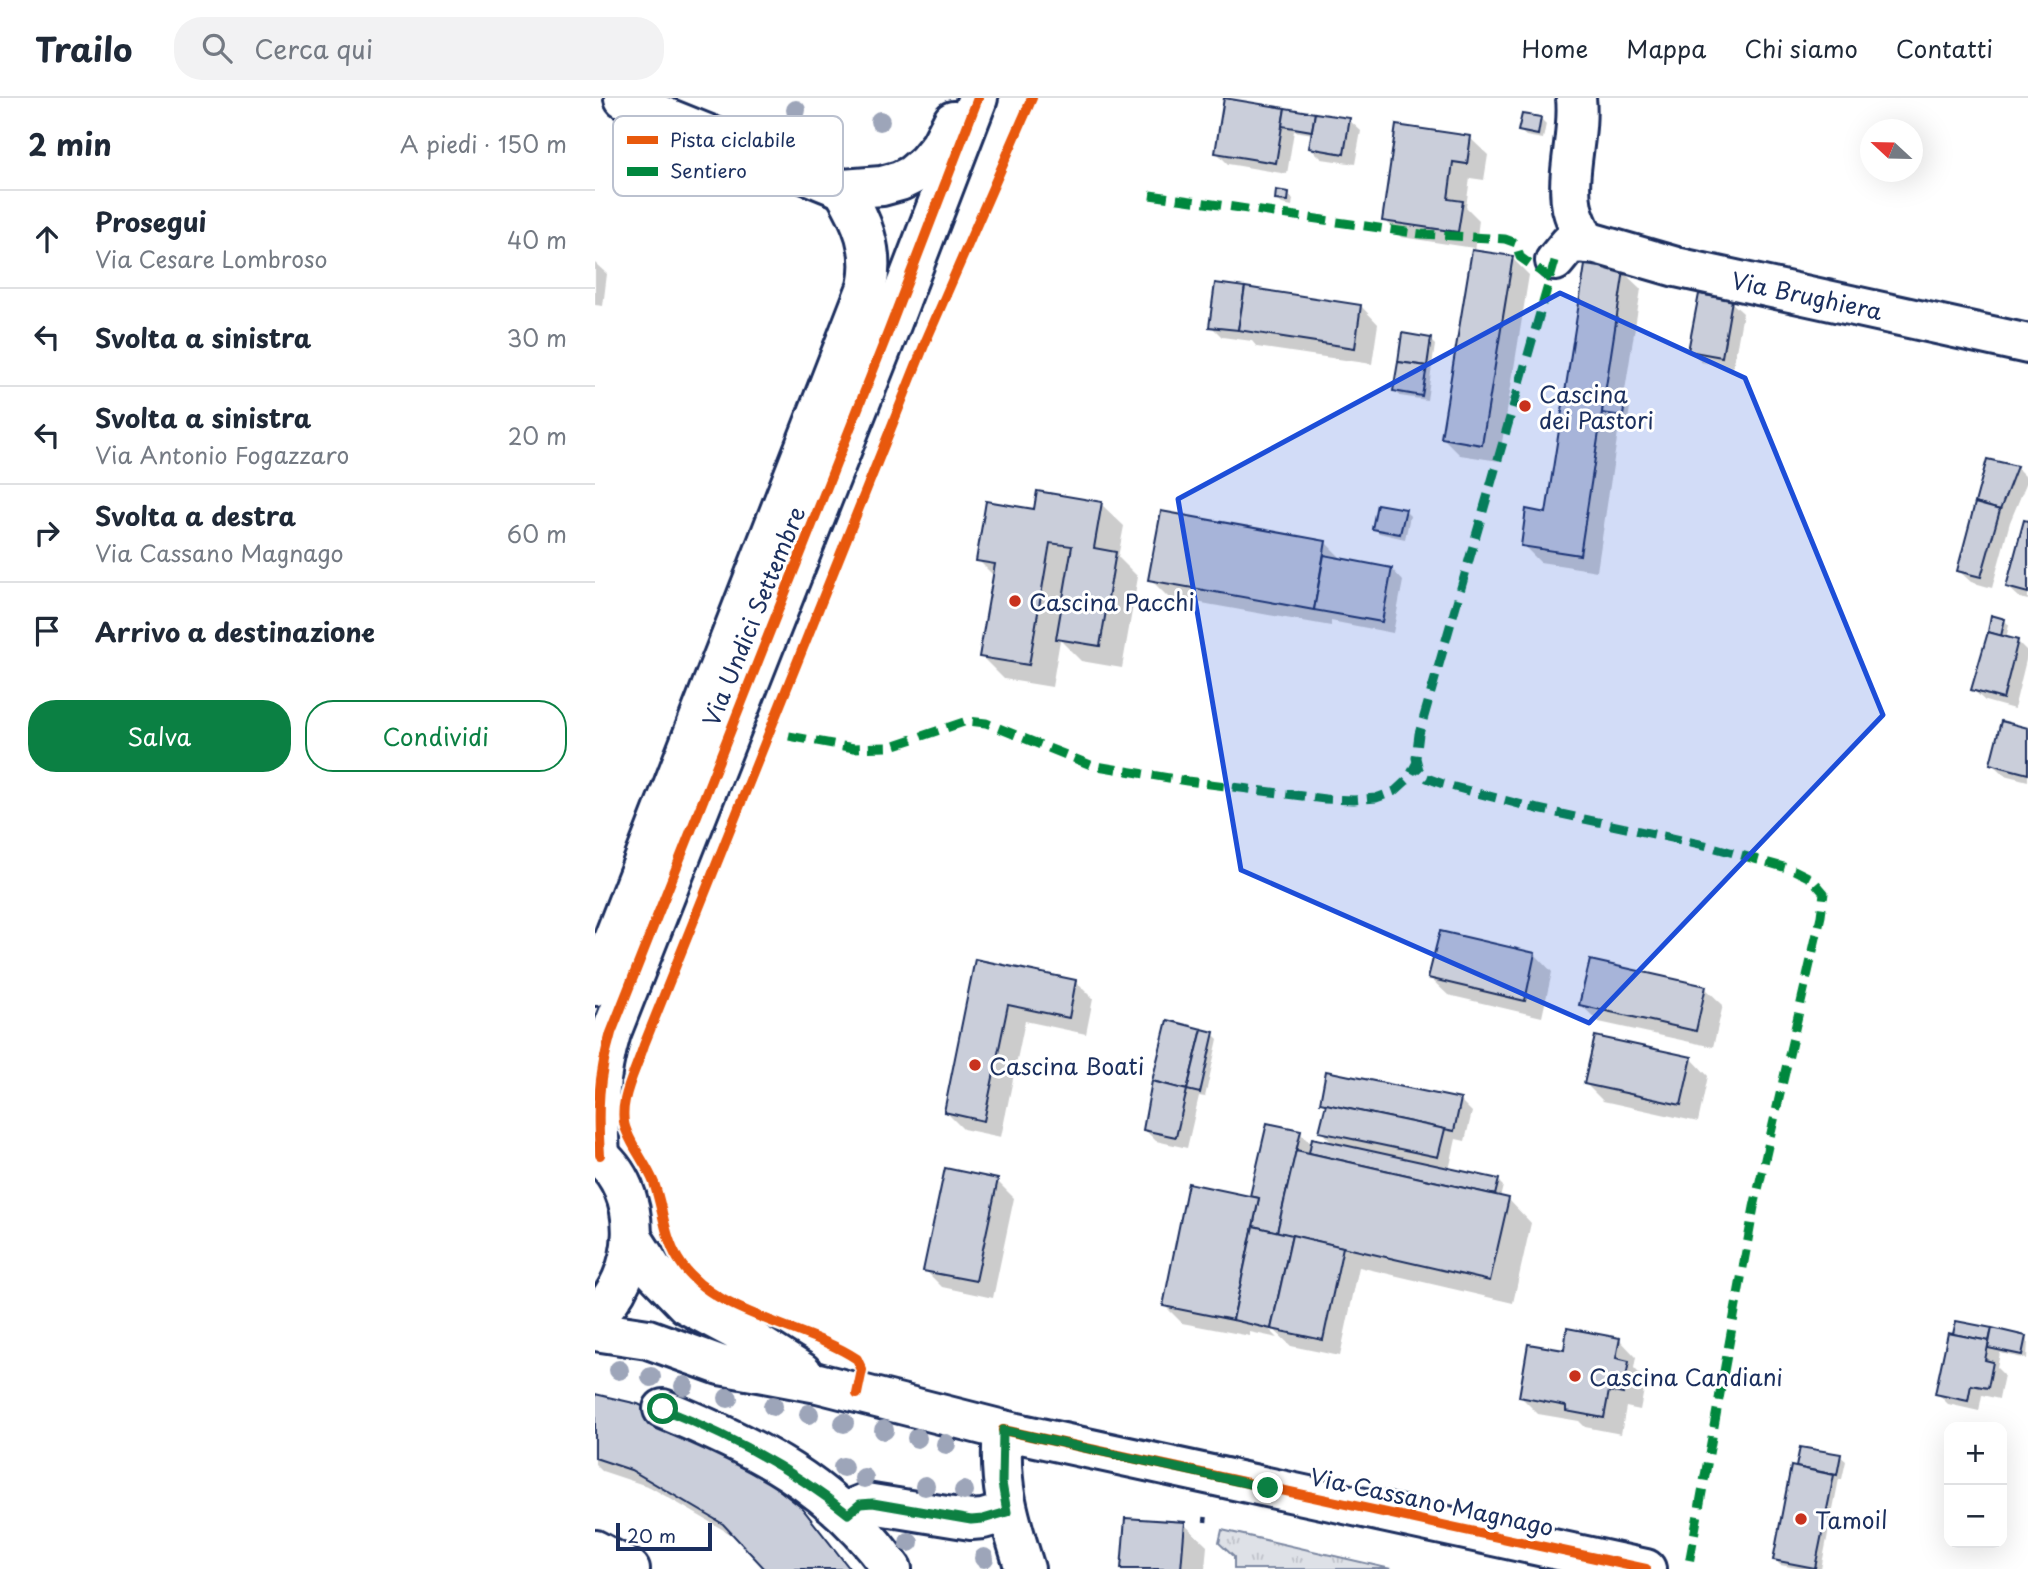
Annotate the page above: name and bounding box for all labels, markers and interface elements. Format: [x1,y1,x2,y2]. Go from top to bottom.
search box [174,17,664,80]
text: Trailo [35,23,132,73]
icon: search [198,29,236,67]
text: Cerca qui [254,29,373,68]
text: Home [1522,30,1588,66]
text: Mappa [1626,30,1706,66]
text: Chi siamo [1744,30,1858,66]
text: Contatti [1896,30,1993,66]
legend [613,116,843,196]
north arrow [1860,119,1923,182]
text: 2 min [28,121,112,166]
text: Pista ciclabile [670,125,796,153]
text: A piedi · 150 m [400,126,567,161]
text: Sentiero [670,156,747,184]
text: Prosegui [95,202,207,241]
icon: ahead [28,220,66,258]
text: 40 m [507,222,567,257]
text: Via Cesare Lombroso [95,241,327,276]
street label: Via Brughiera [1728,262,1886,328]
icon: left [28,318,66,356]
text: Svolta a sinistra [95,318,311,357]
text: 30 m [506,320,567,355]
place label: Cascina dei Pastori [1539,376,1654,437]
text: Svolta a sinistra [95,398,311,437]
marker: Cascina dei Pastori [1517,398,1533,414]
icon: left [28,416,66,454]
text: 20 m [508,418,567,453]
text: Via Antonio Fogazzaro [95,437,349,472]
text: Svolta a destra [95,496,296,535]
street label: Via Undici Settembre [693,501,813,731]
icon: right [28,514,66,552]
text: 60 m [507,516,567,551]
text: Via Cassano Magnago [95,535,343,570]
place label: Cascina Pacchi [1029,584,1195,619]
marker: Cascina Pacchi [1007,593,1023,609]
icon: arrive [28,612,66,650]
text: Arrivo a destinazione [95,612,375,651]
button: Salva [28,700,291,772]
button: Condividi [305,700,567,772]
place label: Cascina Boati [989,1048,1144,1083]
marker: Cascina Boati [967,1057,983,1073]
place label: Cascina Candiani [1589,1359,1783,1394]
marker: Cascina Candiani [1567,1368,1583,1384]
route start [647,1393,678,1424]
map controls [1944,1422,2007,1548]
button: + [1944,1422,2007,1485]
street label: Via Cassano Magnago [1307,1458,1557,1544]
route end [1252,1472,1283,1503]
button: − [1944,1485,2007,1548]
place label: Tamoil [1815,1502,1888,1537]
marker: Tamoil [1793,1511,1809,1527]
scale bar [616,1520,712,1552]
text: 20 m [627,1521,676,1549]

